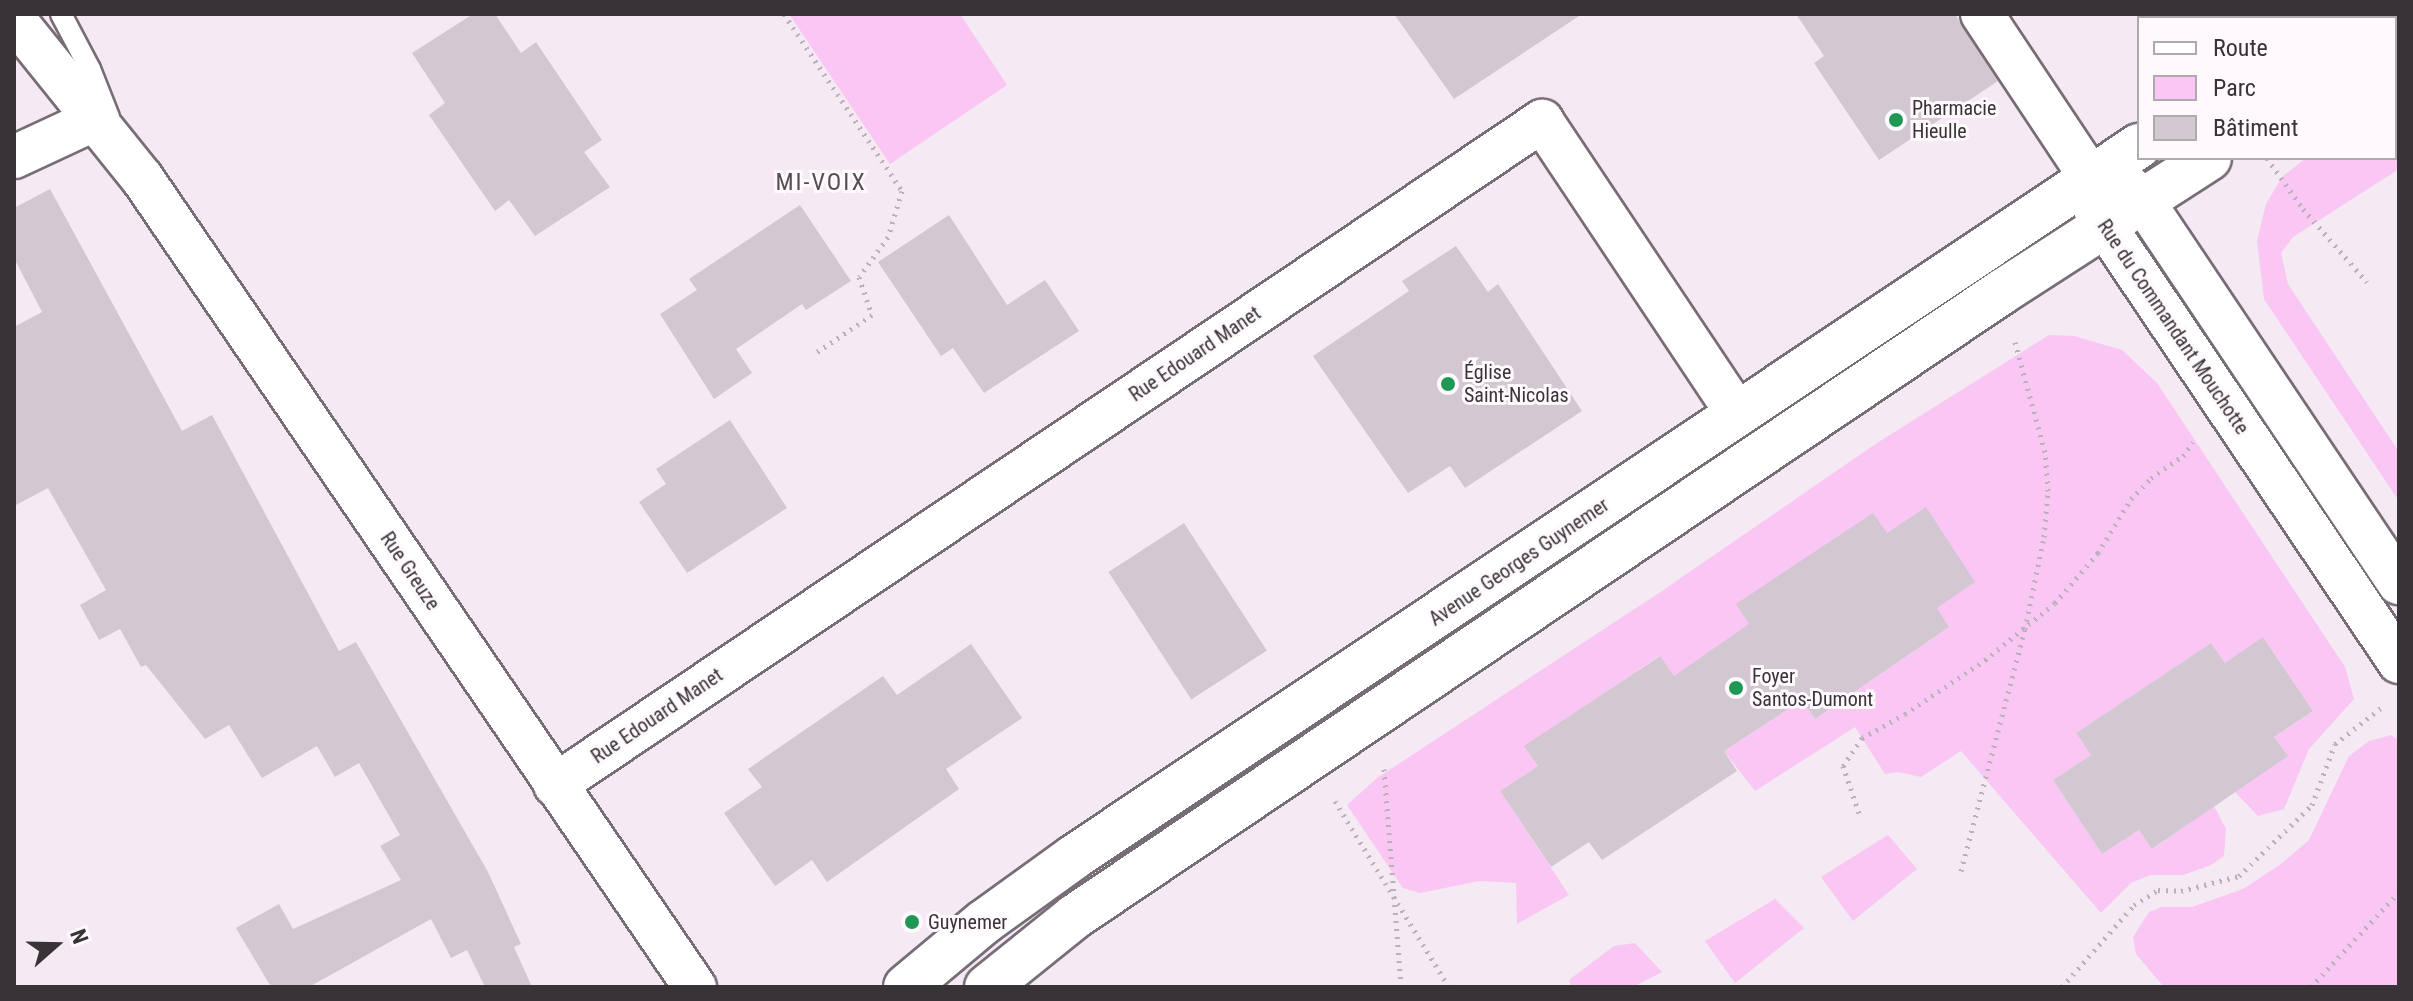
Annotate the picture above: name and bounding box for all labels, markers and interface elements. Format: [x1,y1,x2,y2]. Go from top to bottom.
legend [2137,16,2397,160]
text: Route [2213,34,2268,62]
text: Parc [2213,74,2256,102]
place label: Pharmacie Hieulle [1912,96,1996,143]
marker: Pharmacie Hieulle [1887,111,1905,129]
text: Bâtiment [2213,114,2298,142]
district label: MI-VOIX [775,169,867,197]
street label: Rue du Commandant Mouchotte [2092,215,2254,439]
street label: Rue Edouard Manet [1125,301,1265,407]
place label: Église Saint-Nicolas [1464,360,1569,407]
marker: Église Saint-Nicolas [1439,375,1457,393]
street label: Avenue Georges Guynemer [1425,493,1613,631]
street label: Rue Greuze [375,527,445,615]
street label: Rue Edouard Manet [587,663,727,769]
place label: Foyer Santos-Dumont [1752,664,1873,711]
marker: Foyer Santos-Dumont [1727,679,1745,697]
north arrow [16,905,96,985]
place label: Guynemer [928,910,1007,934]
marker: Guynemer [903,913,921,931]
text: N [65,926,93,947]

